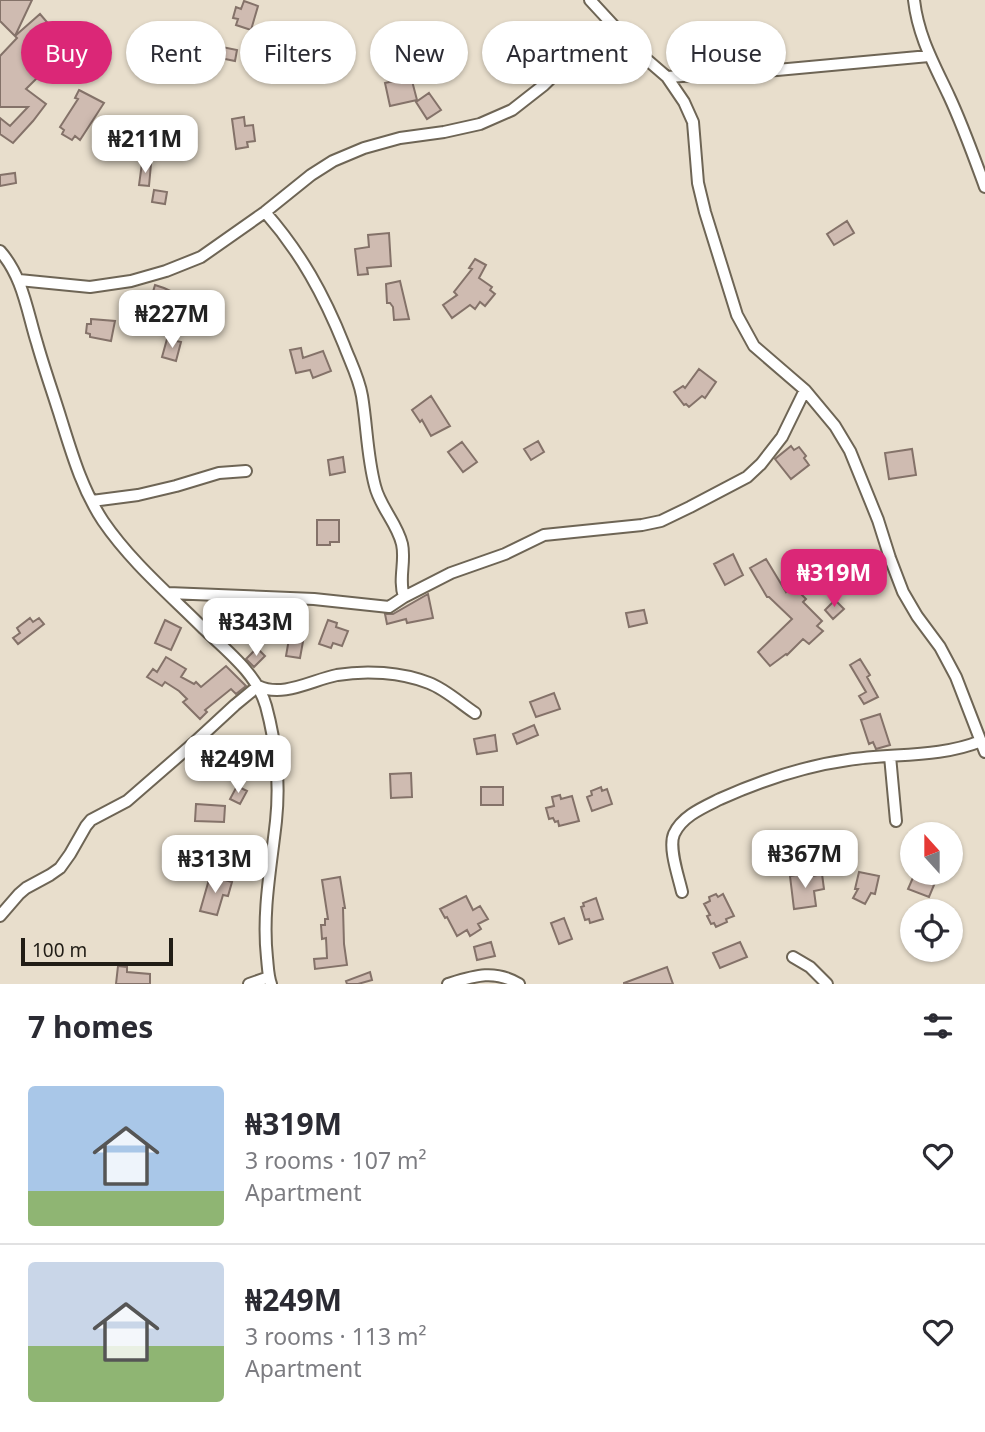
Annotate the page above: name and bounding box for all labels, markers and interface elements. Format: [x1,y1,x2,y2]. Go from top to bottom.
chip: Buy [21,21,112,84]
chip: Rent [126,21,226,84]
chip: Filters [240,21,356,84]
chip: New [370,21,468,84]
chip: Apartment [482,21,652,84]
chip: House [666,21,786,84]
pin: ₦211M [96,116,194,175]
text: ₦211M [108,122,182,154]
pin: ₦227M [123,290,221,350]
text: ₦227M [135,297,209,329]
pin: ₦319M [785,550,883,609]
text: ₦319M [797,556,871,588]
pin: ₦343M [207,598,305,658]
text: ₦343M [219,605,293,637]
pin: ₦249M [189,736,287,795]
text: ₦249M [201,742,275,774]
north arrow [900,822,962,886]
map controls [900,822,963,962]
pin: ₦367M [756,830,854,890]
pin: ₦313M [166,836,264,895]
text: ₦367M [768,837,842,869]
text: ₦313M [178,842,252,874]
button: locate [900,899,963,962]
scale bar [21,935,173,967]
text: 100 m [32,937,87,963]
text: 7 homes [28,1006,153,1047]
icon: filters [919,1007,957,1045]
text: ₦319M [245,1103,342,1144]
icon: home [84,1114,168,1198]
icon: heart [919,1137,957,1175]
text: 3 rooms · 107 m² [245,1144,427,1176]
text: Apartment [245,1176,362,1208]
text: ₦249M [245,1279,342,1320]
icon: home [84,1290,168,1374]
icon: heart [919,1313,957,1351]
text: 3 rooms · 113 m² [245,1320,427,1352]
text: Apartment [245,1352,362,1384]

